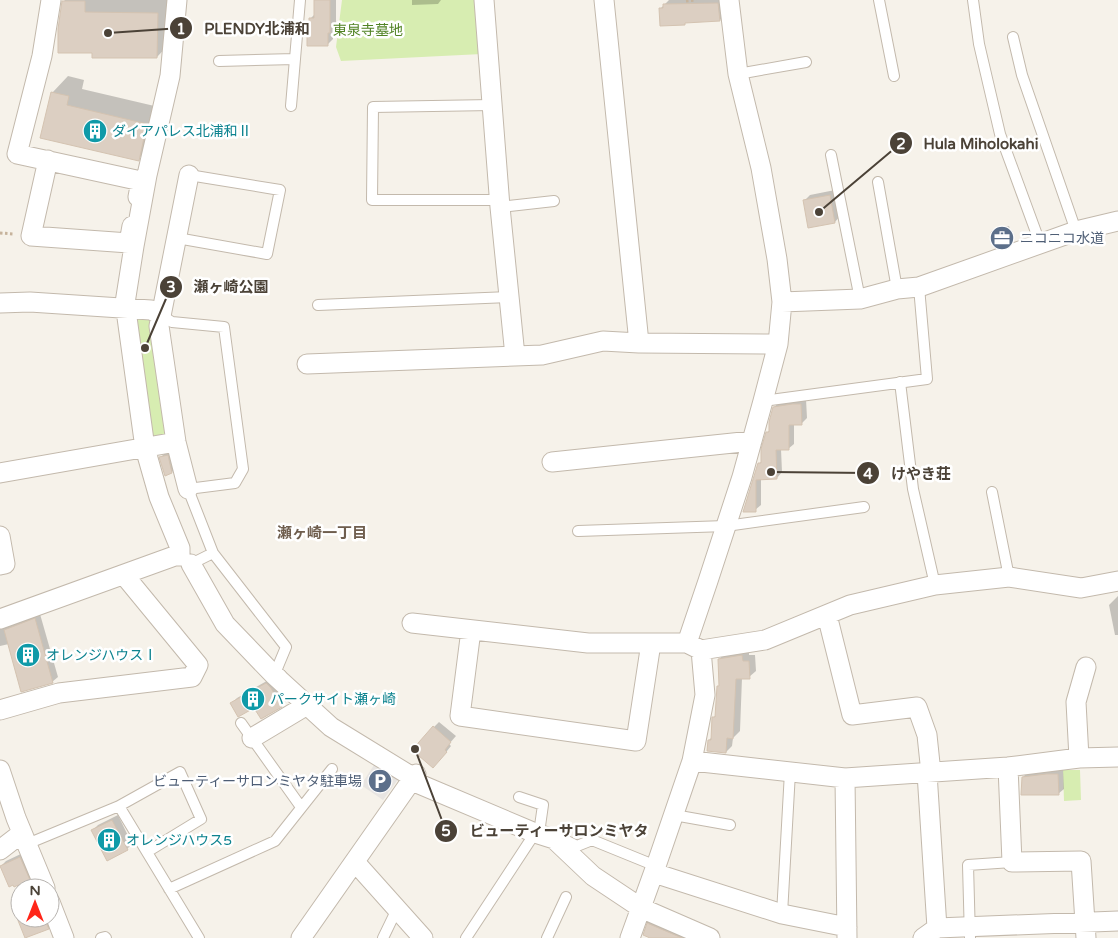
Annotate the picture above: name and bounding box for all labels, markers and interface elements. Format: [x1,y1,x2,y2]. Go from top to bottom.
callout: PLENDY北浦和 [169,13,320,43]
text: 1 [176,20,186,38]
text: PLENDY北浦和 [204,20,310,38]
park label: 東泉寺墓地 [333,22,403,39]
building icon: ダイアパレス北浦和Ⅱ [82,118,108,144]
place label: ダイアパレス北浦和Ⅱ [112,123,252,140]
callout: Hula Miholokahi [889,128,1048,158]
text: 2 [896,135,906,153]
text: Hula Miholokahi [924,135,1038,153]
office icon: ニコニコ水道 [989,225,1015,251]
place label: ニコニコ水道 [1020,230,1104,247]
callout: 瀬ヶ崎公園 [158,272,278,302]
text: 3 [166,278,176,296]
text: 瀬ヶ崎公園 [193,278,269,296]
callout: けやき荘 [856,458,961,488]
text: 4 [863,465,873,483]
text: けやき荘 [891,465,951,483]
district label: 瀬ヶ崎一丁目 [277,524,367,542]
building icon: オレンジハウスⅠ [15,642,41,668]
place label: オレンジハウスⅠ [46,647,157,664]
building icon: パークサイト瀬ヶ崎 [240,686,266,712]
place label: パークサイト瀬ヶ崎 [270,691,396,708]
parking icon: ビューティーサロンミヤタ駐車場 [367,768,393,794]
place label: ビューティーサロンミヤタ駐車場 [153,773,362,790]
callout: ビューティーサロンミヤタ [434,816,659,846]
text: 5 [441,822,451,840]
text: ビューティーサロンミヤタ [470,822,648,840]
building icon: オレンジハウス5 [96,827,122,853]
place label: オレンジハウス5 [126,832,232,849]
north arrow [10,878,60,928]
text: N [29,882,41,899]

